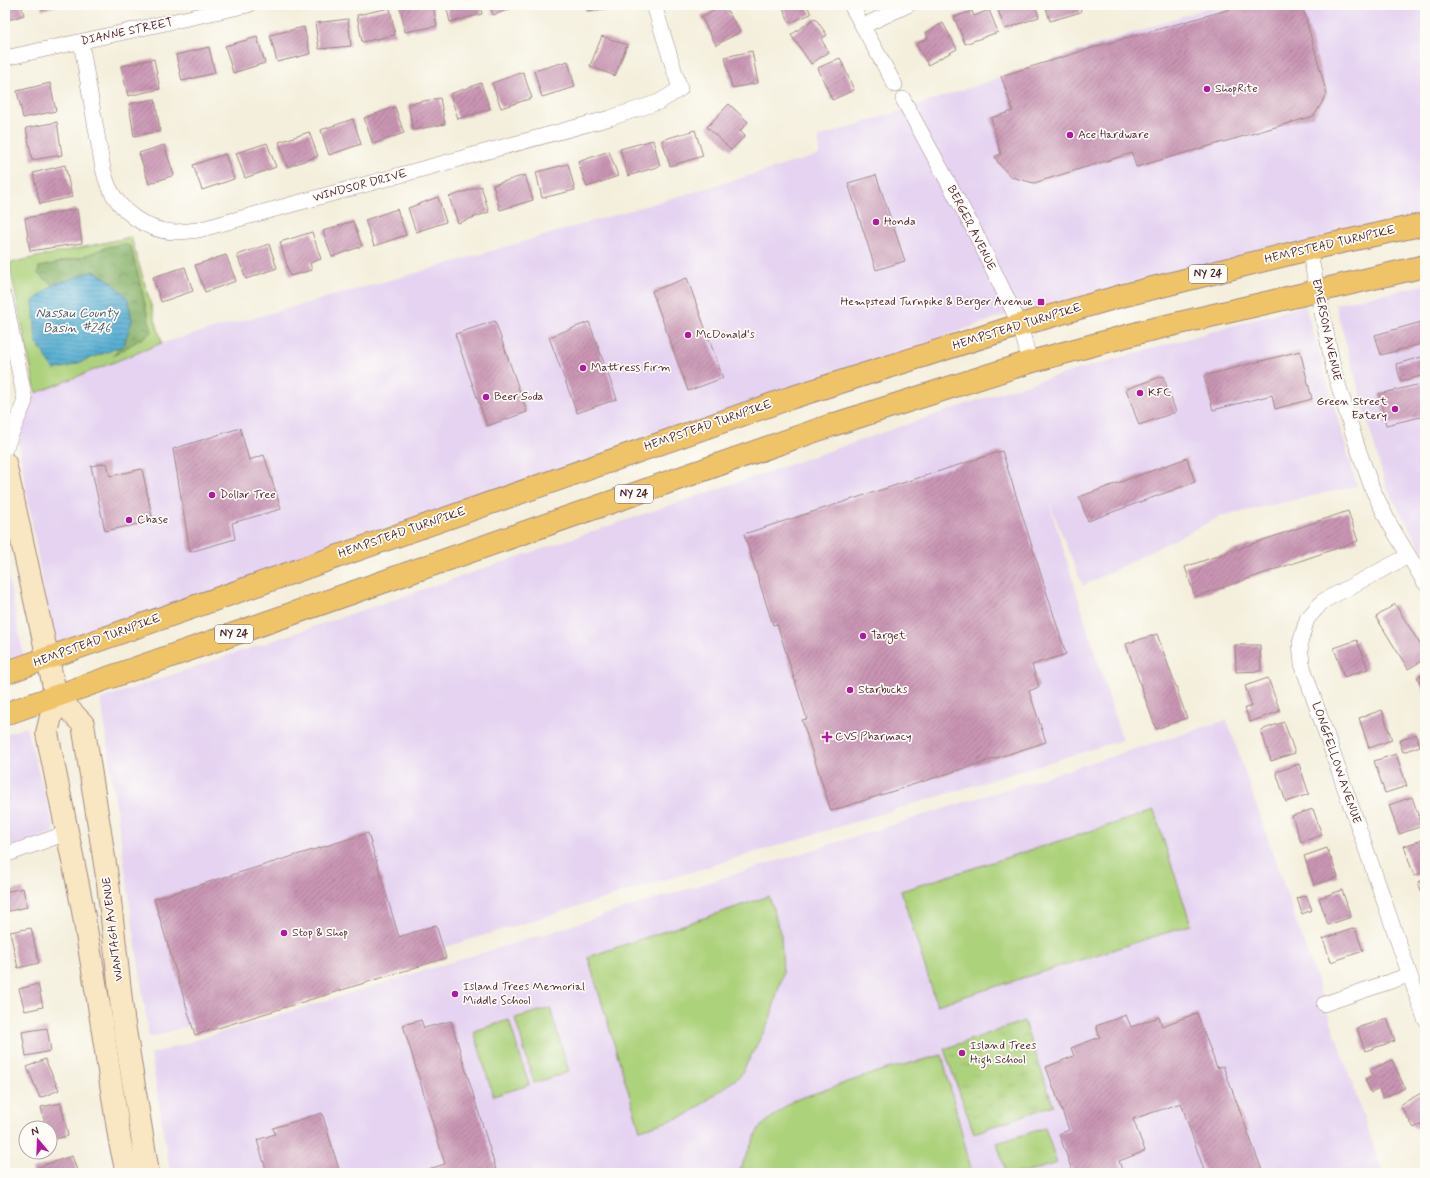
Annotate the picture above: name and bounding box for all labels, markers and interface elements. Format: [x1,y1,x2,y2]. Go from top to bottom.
street label: DIANNE STREET [80,14,174,50]
place label: ShopRite [1215,81,1258,97]
marker: ShopRite [1202,84,1212,94]
place label: Ace Hardware [1078,127,1149,143]
marker: Ace Hardware [1065,130,1075,140]
street label: WINDSOR DRIVE [311,166,409,206]
street label: BERGER AVENUE [943,183,999,273]
place label: Honda [884,214,916,230]
marker: Honda [871,217,881,227]
street label: HEMPSTEAD TURNPIKE [1263,222,1397,268]
road number: NY 24 [1189,265,1227,283]
street label: EMERSON AVENUE [1307,277,1345,383]
place label: Hempstead Turnpike & Berger Avenue [841,294,1033,310]
marker: Hempstead Turnpike & Berger Avenue [1036,297,1046,307]
street label: HEMPSTEAD TURNPIKE [951,300,1084,354]
water label: Nassau County Basin #246 [36,305,119,337]
place label: McDonald's [696,327,756,343]
marker: McDonald's [683,330,693,340]
place label: Mattress Firm [591,360,670,376]
marker: Mattress Firm [578,363,588,373]
place label: KFC [1148,385,1171,401]
marker: KFC [1135,388,1145,398]
place label: Beer Soda [494,389,544,405]
marker: Beer Soda [481,392,491,402]
place label: Green Street Eatery [1317,394,1387,424]
street label: HEMPSTEAD TURNPIKE [642,396,774,455]
marker: Green Street Eatery [1390,404,1400,414]
road number: NY 24 [615,485,653,503]
place label: Dollar Tree [220,487,276,503]
marker: Dollar Tree [207,490,217,500]
street label: HEMPSTEAD TURNPIKE [336,503,468,562]
place label: Chase [137,512,168,528]
marker: Chase [124,515,134,525]
street label: HEMPSTEAD TURNPIKE [31,610,163,671]
road number: NY 24 [215,625,253,643]
place label: Target [871,628,906,644]
marker: Target [858,631,868,641]
place label: Starbucks [858,682,908,698]
marker: Starbucks [845,685,855,695]
street label: LONGFELLOW AVENUE [1308,700,1364,826]
place label: CVS Pharmacy [835,729,912,745]
marker: CVS Pharmacy [822,732,832,742]
street label: WANTAGH AVENUE [99,876,127,982]
place label: Stop & Shop [292,925,348,941]
marker: Stop & Shop [279,928,289,938]
place label: Island Trees Memorial Middle School [463,979,585,1009]
marker: Island Trees Memorial Middle School [450,989,460,999]
place label: Island Trees High School [970,1038,1037,1069]
marker: Island Trees High School [957,1048,967,1058]
north arrow [18,1120,58,1160]
text: N [29,1124,41,1139]

